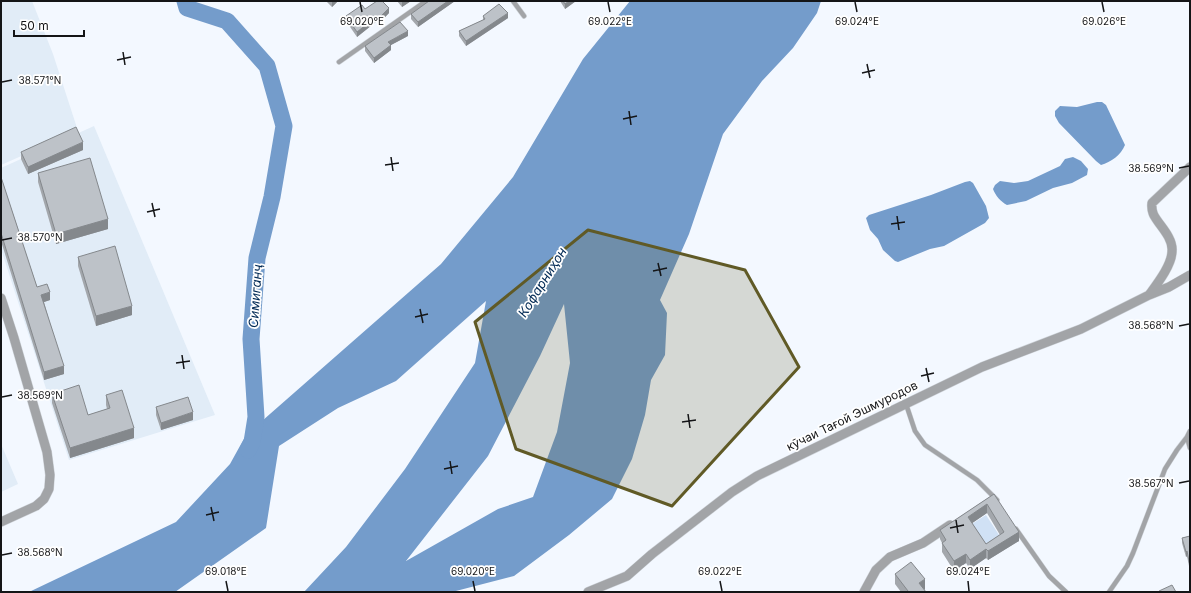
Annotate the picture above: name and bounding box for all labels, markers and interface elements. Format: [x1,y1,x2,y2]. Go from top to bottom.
scale bar [14,12,84,38]
text: 69.020°E [340,15,384,27]
text: 69.022°E [588,15,632,27]
text: 69.024°E [835,15,879,27]
text: 69.026°E [1082,15,1126,27]
text: 50 m [20,18,49,33]
text: 38.571°N [19,74,61,86]
text: 38.569°N [1128,162,1174,174]
text: 38.570°N [18,231,62,243]
water label: Кофарниҳон [514,244,570,320]
water label: Симиганҷ [245,263,265,328]
text: 38.568°N [1128,319,1174,331]
street label: кӯчаи Тағой Эшмуродов [784,377,920,454]
text: 38.569°N [17,389,63,401]
text: 38.567°N [1129,477,1173,489]
text: 38.568°N [17,546,63,558]
text: 69.018°E [205,565,247,577]
text: 69.020°E [451,565,495,577]
text: 69.022°E [698,565,742,577]
text: 69.024°E [946,565,990,577]

